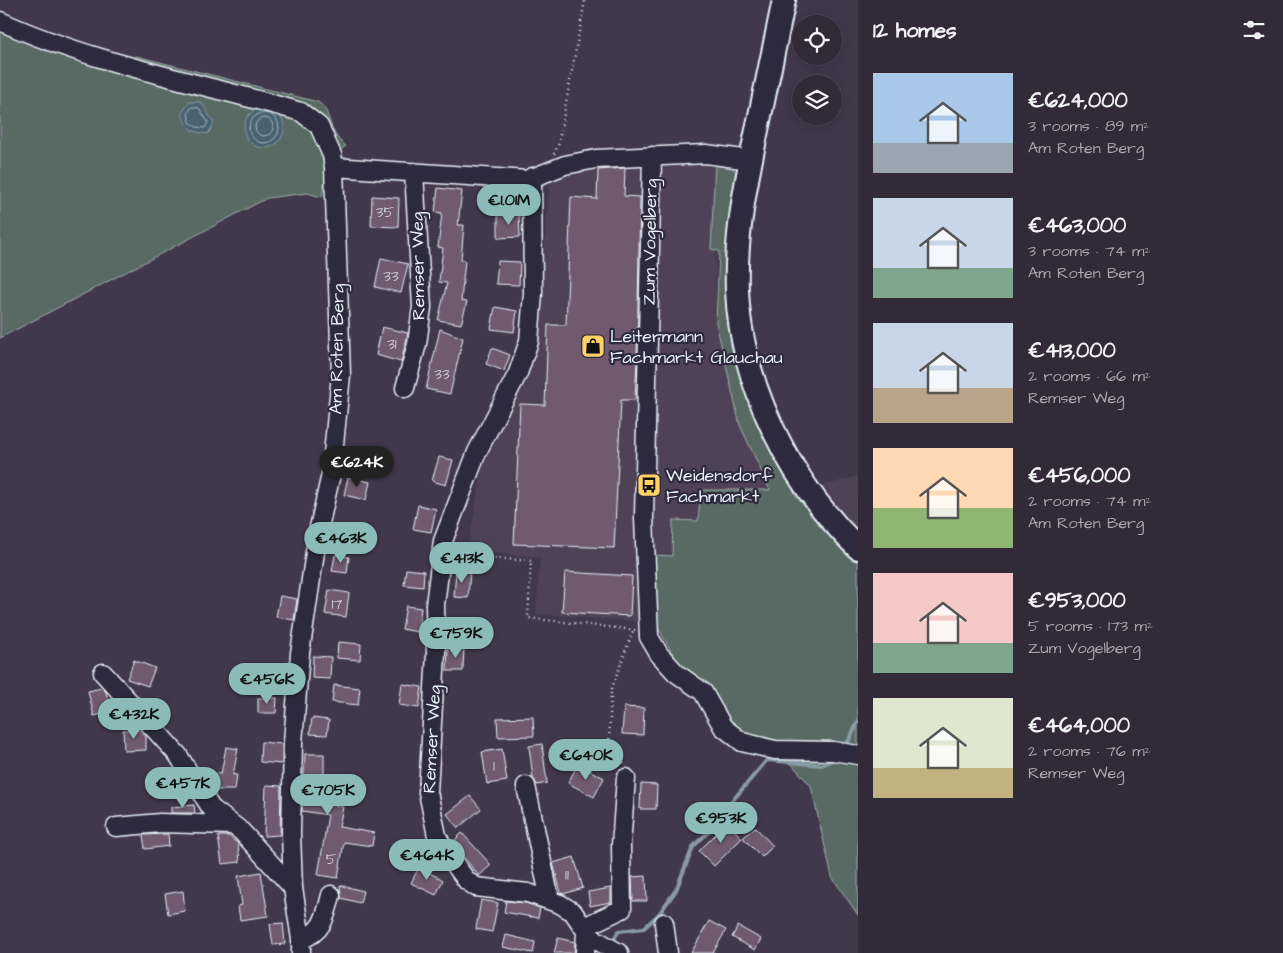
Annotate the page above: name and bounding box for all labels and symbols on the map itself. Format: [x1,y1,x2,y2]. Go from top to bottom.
street label: Zum Vogelberg [636,178,665,306]
pin: €1.01M [468,184,550,226]
house number: 35 [376,202,394,223]
street label: Remser Weg [405,212,432,320]
house number: 33 [383,266,399,287]
street label: Am Roten Berg [323,283,352,415]
place label: Leitermann Fachmarkt Glauchau [610,324,783,370]
shop icon: Leitermann Fachmarkt Glauchau [580,333,606,359]
house number: 31 [387,334,397,355]
house number: 33 [434,364,450,385]
pin: €624K [322,446,392,488]
place label: Weidensdorf Fachmarkt [666,463,773,509]
bus stop icon: Weidensdorf Fachmarkt [636,472,662,498]
pin: €463K [306,522,376,564]
pin: €413K [427,542,497,584]
house number: 17 [331,594,343,615]
pin: €759K [421,616,491,659]
pin: €456K [232,662,302,705]
street label: Remser Weg [417,684,448,794]
pin: €432K [99,698,169,740]
pin: €640K [551,738,621,781]
house number: 1 [493,756,495,777]
pin: €457K [148,766,218,809]
pin: €705K [293,774,363,816]
pin: €953K [686,802,756,844]
pin: €464K [392,838,462,881]
house number: 5 [326,849,337,870]
house number: 11 [565,865,569,886]

